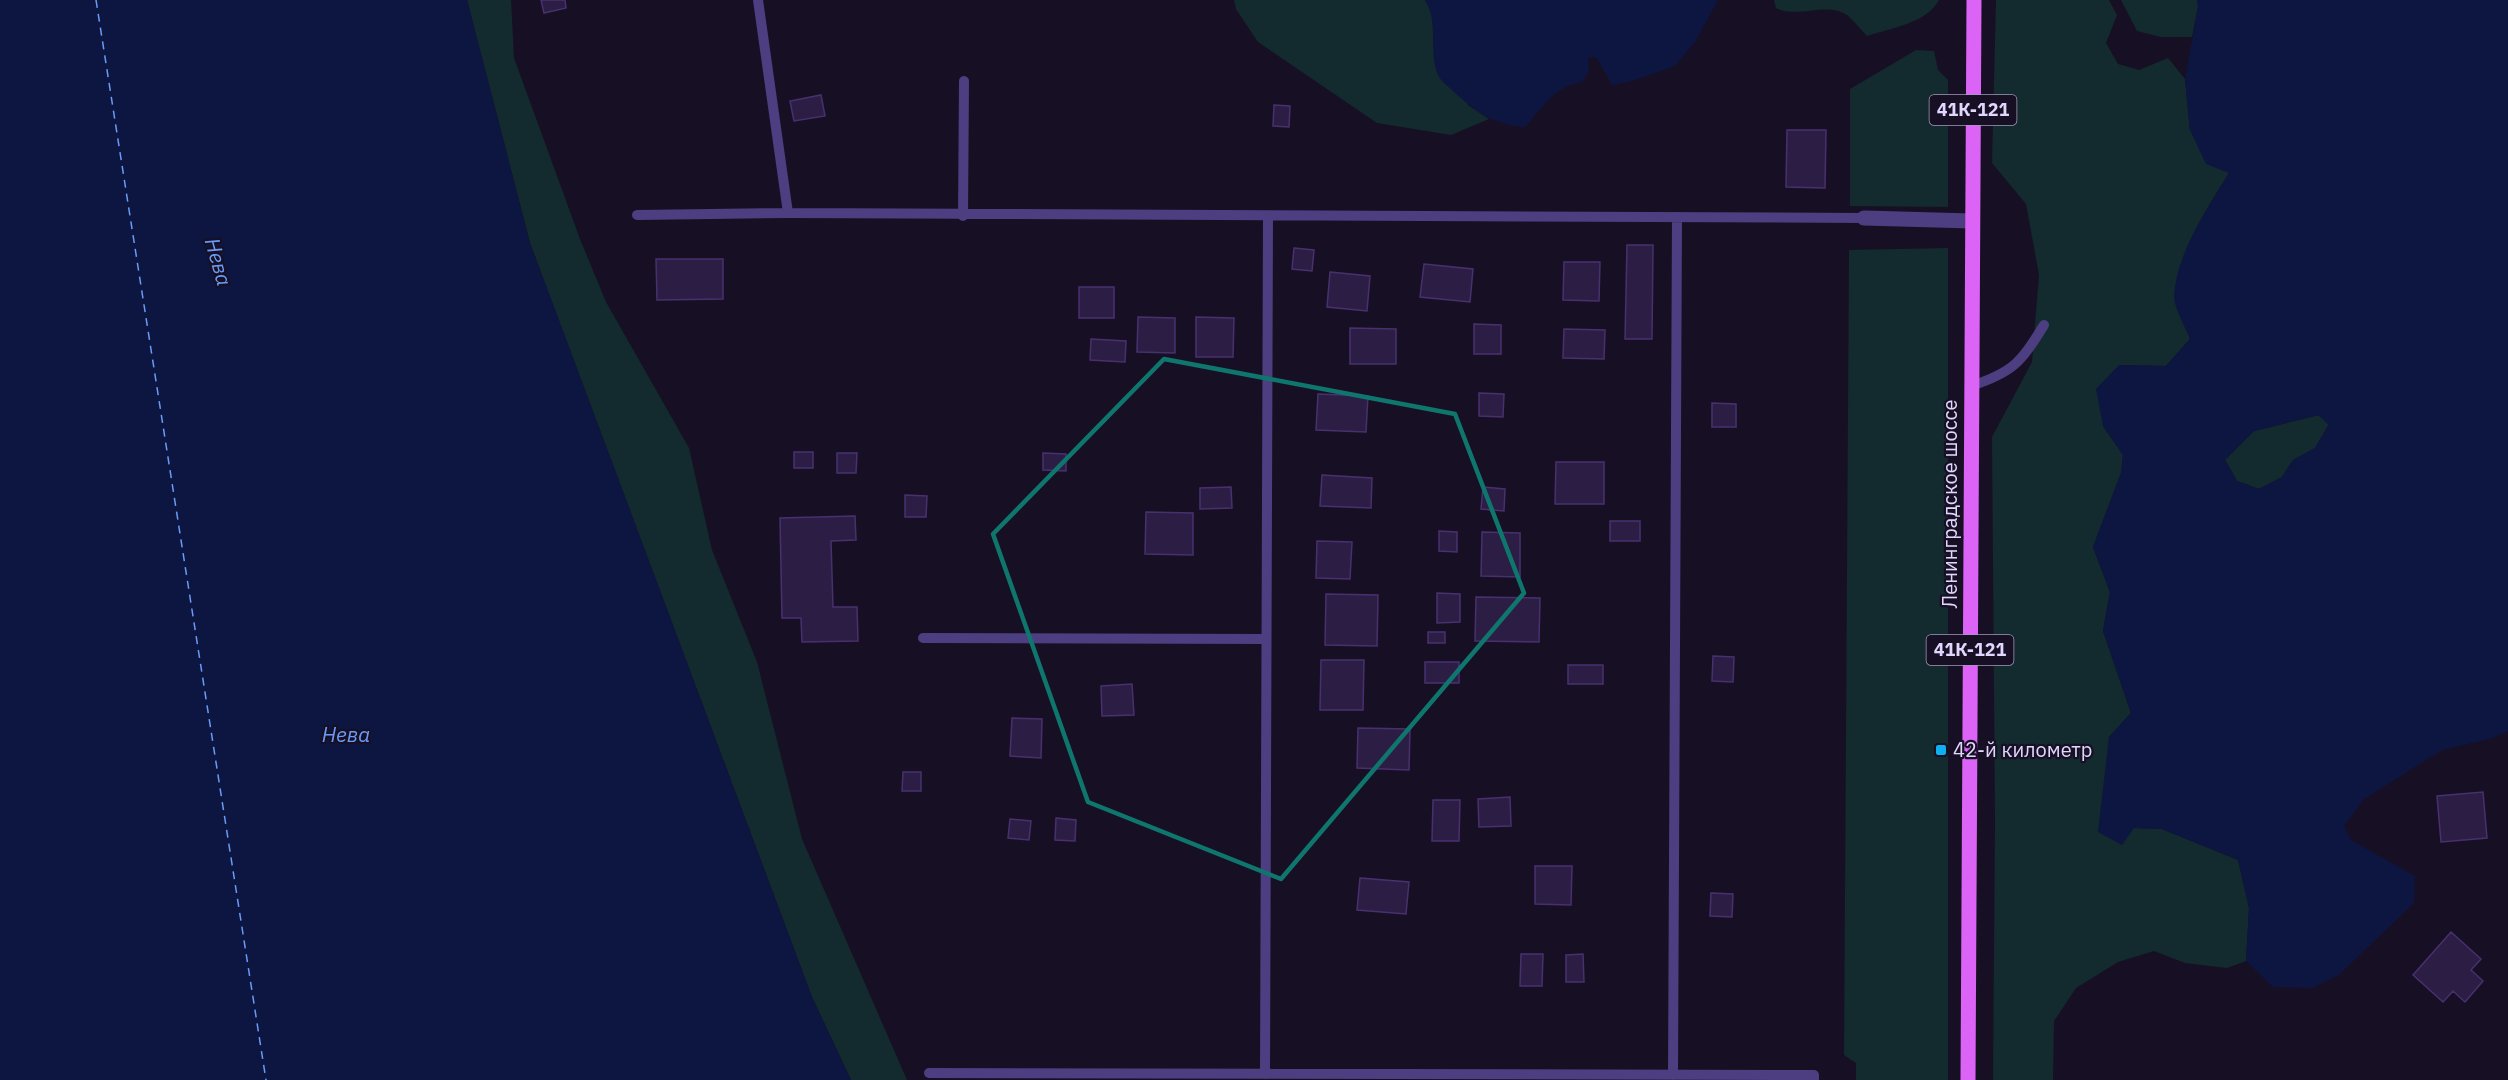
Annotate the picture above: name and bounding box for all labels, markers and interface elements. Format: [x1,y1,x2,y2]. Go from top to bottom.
road number: 41К-121 [1930,95,2016,125]
water label: Нева [199,235,239,289]
street label: Ленинградское шоссе [1936,399,1963,608]
road number: 41К-121 [1926,635,2014,665]
water label: Нева [322,720,370,748]
place label: 42-й километр [1953,736,2092,763]
marker: 42-й километр [1934,743,1948,757]

